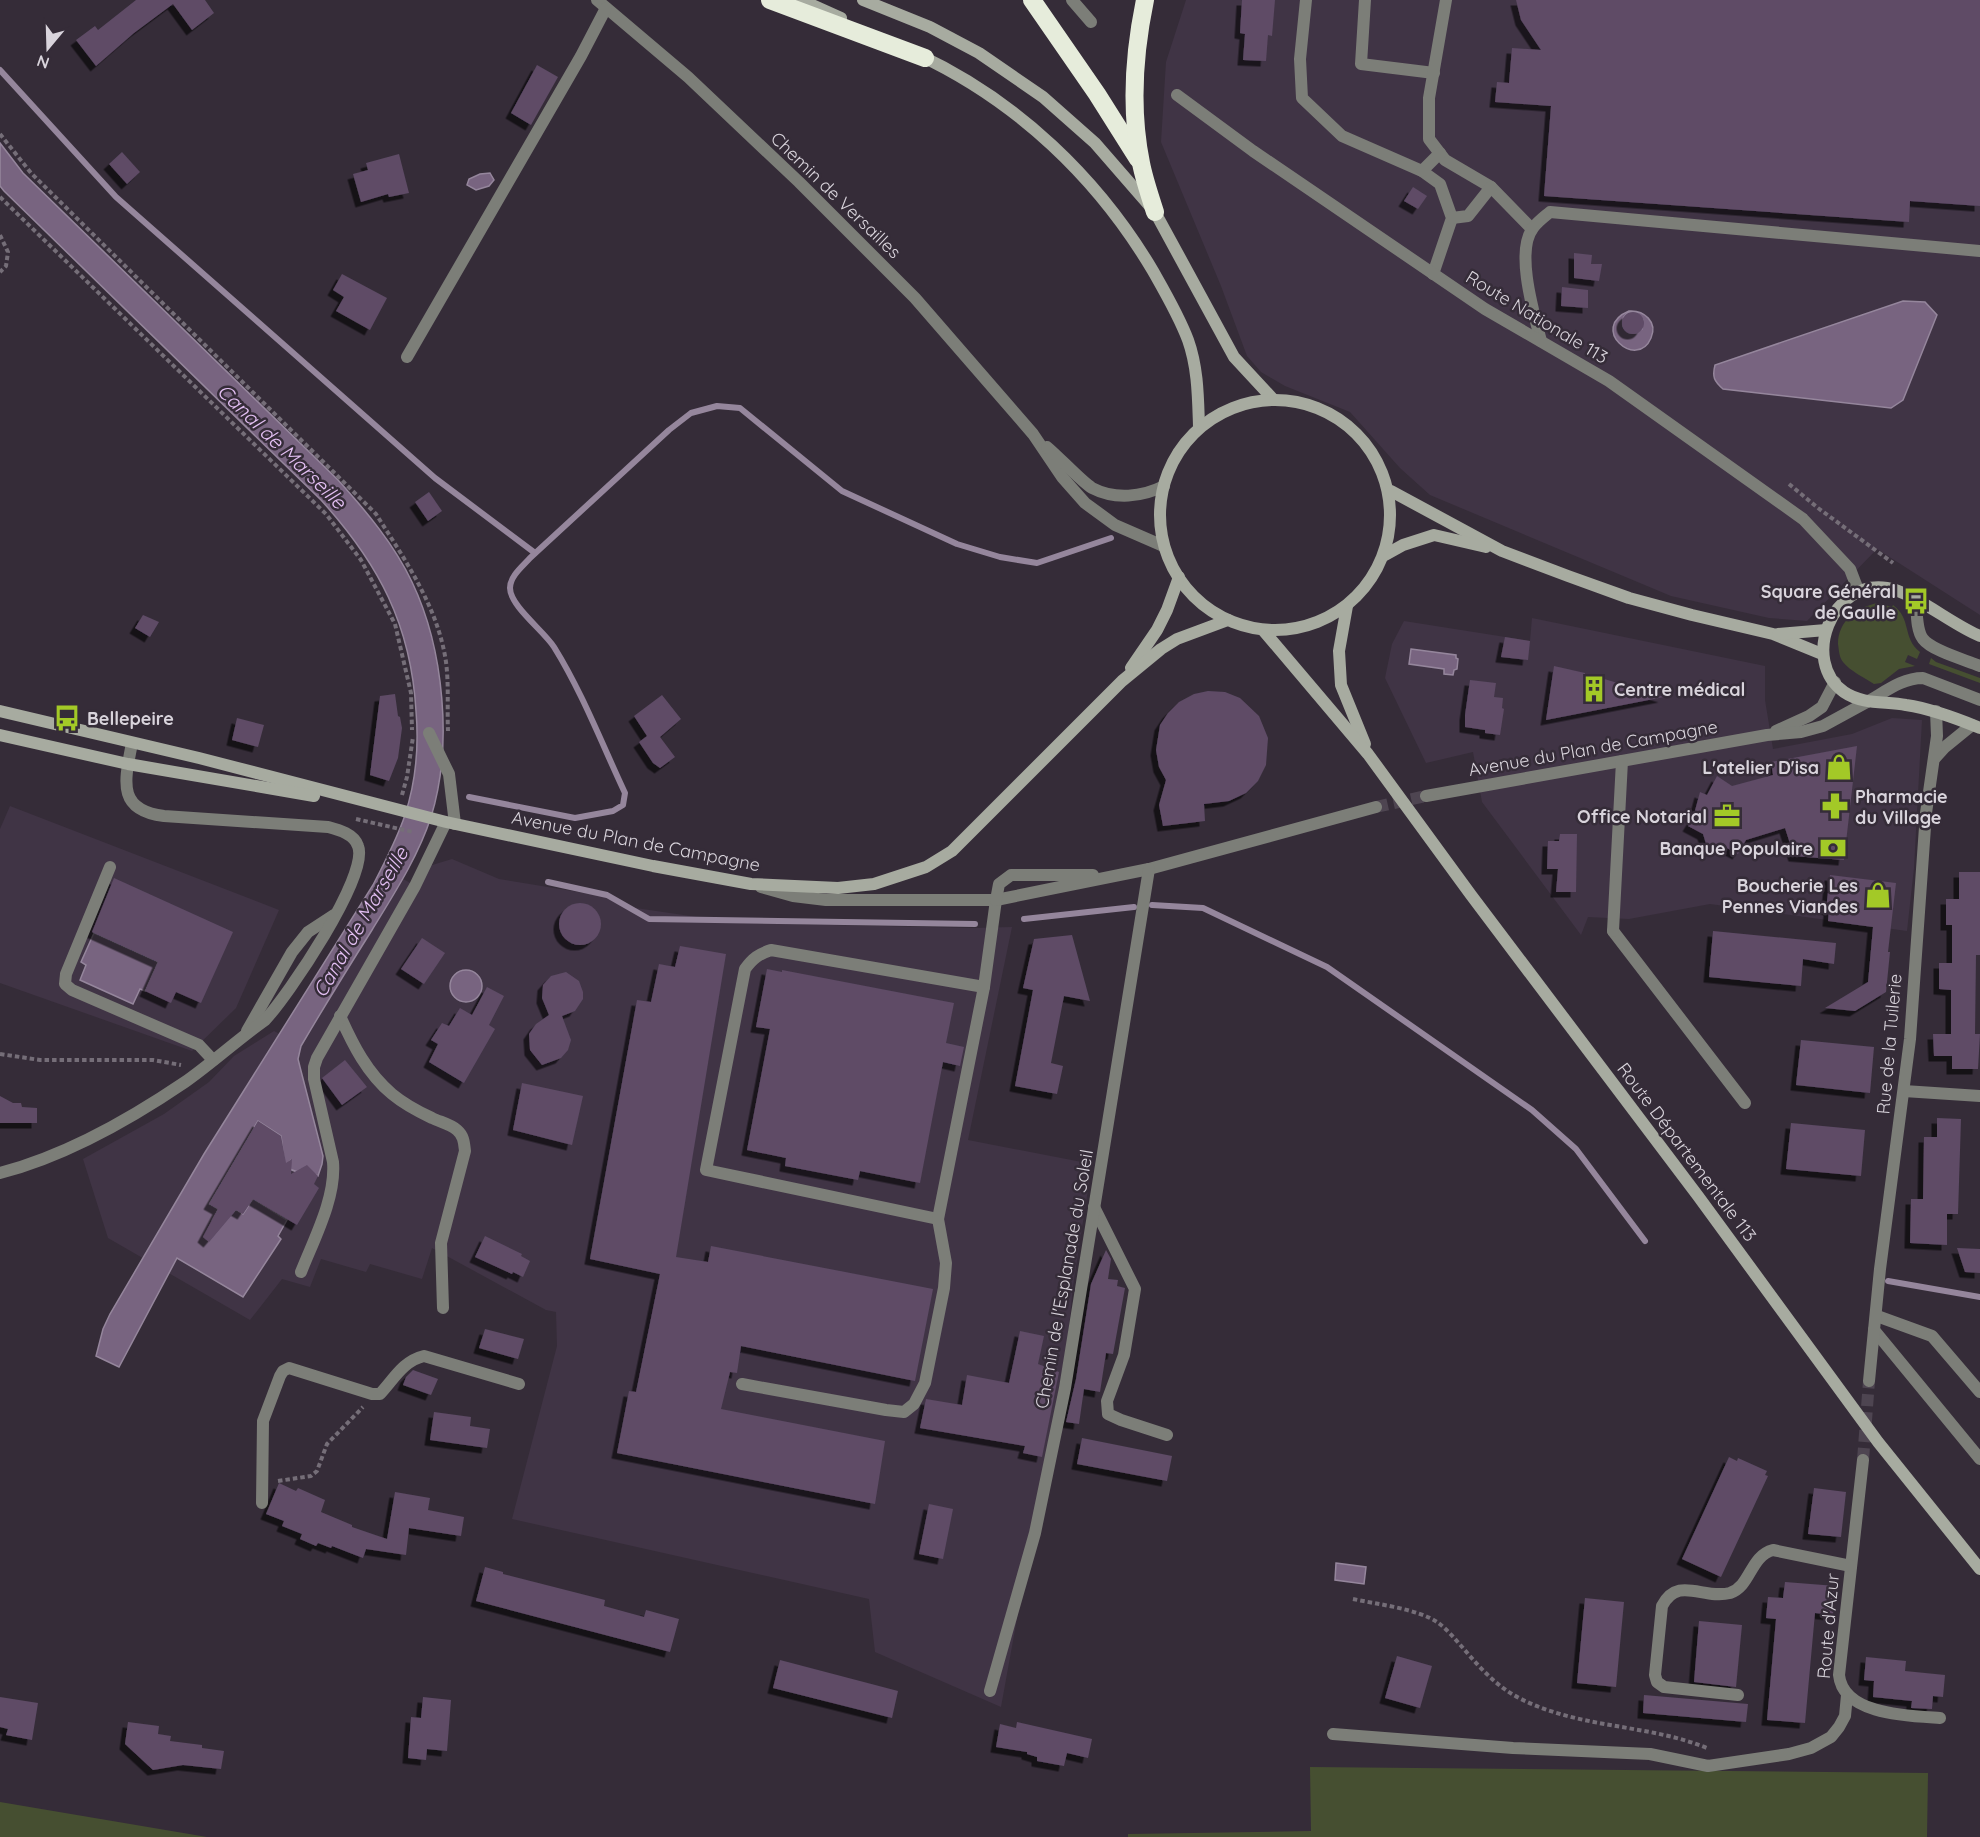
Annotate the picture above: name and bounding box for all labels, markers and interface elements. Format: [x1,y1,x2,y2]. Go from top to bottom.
north arrow [18,18,78,78]
text: N [34,51,52,74]
street label: Chemin de Versailles [766,127,906,263]
street label: Route Nationale 113 [1462,265,1612,369]
water label: Canal de Marseille [212,378,352,514]
place label: Square Général de Gaulle [1761,580,1896,624]
bus stop icon: Square Général de Gaulle [1901,586,1931,616]
building icon: Centre médical [1579,674,1609,704]
place label: Centre médical [1614,678,1745,701]
bus stop icon: Bellepeire [52,703,82,733]
place label: Bellepeire [87,707,174,730]
street label: Avenue du Plan de Campagne [1467,715,1719,781]
shop icon: L'atelier D'isa [1824,752,1854,782]
place label: L'atelier D'isa [1702,756,1819,779]
place label: Pharmacie du Village [1855,785,1948,829]
pharmacy icon: Pharmacie du Village [1820,791,1850,821]
office icon: Office Notarial [1712,801,1742,831]
place label: Office Notarial [1577,805,1707,828]
street label: Avenue du Plan de Campagne [510,806,762,876]
bank icon: Banque Populaire [1818,833,1848,863]
place label: Banque Populaire [1659,837,1813,860]
water label: Canal de Marseille [307,842,414,1002]
place label: Boucherie Les Pennes Viandes [1722,874,1858,918]
shop icon: Boucherie Les Pennes Viandes [1863,880,1893,910]
street label: Rue de la Tuilerie [1871,973,1907,1115]
street label: Route Départementale 113 [1612,1058,1762,1246]
street label: Chemin de l'Esplanade du Soleil [1030,1148,1098,1410]
street label: Route d'Azur [1812,1572,1844,1680]

